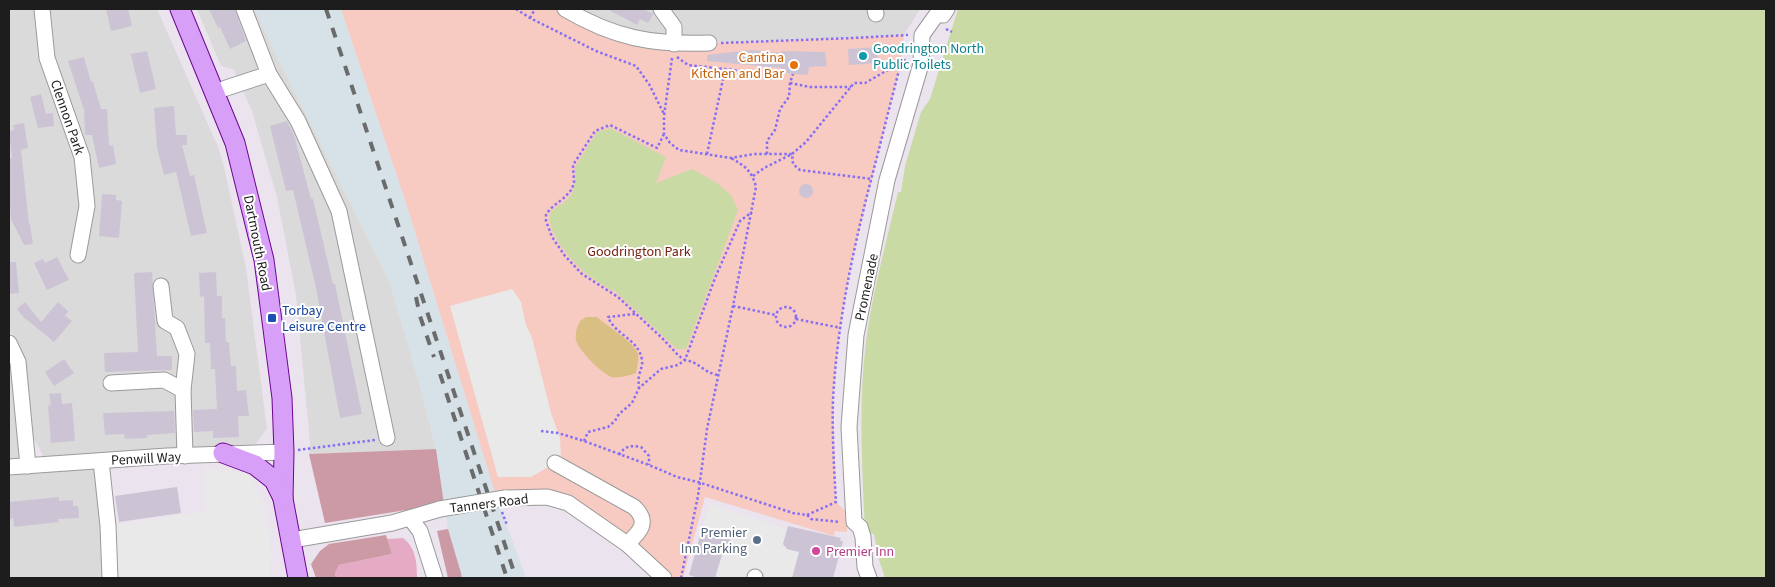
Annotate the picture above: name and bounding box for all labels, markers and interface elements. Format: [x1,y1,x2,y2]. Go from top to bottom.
place label: Goodrington North Public Toilets [873,39,984,75]
place label: Cantina Kitchen and Bar [691,48,784,84]
marker: Goodrington North Public Toilets [857,50,869,62]
marker: Cantina Kitchen and Bar [788,59,800,71]
street label: Clennon Park [45,77,89,158]
street label: Dartmouth Road [238,194,276,293]
park label: Goodrington Park [587,242,691,262]
street label: Promenade [850,252,884,323]
place label: Torbay Leisure Centre [282,301,366,337]
marker: Torbay Leisure Centre [266,312,278,324]
street label: Penwill Way [111,447,182,471]
street label: Tanners Road [449,489,530,519]
place label: Premier Inn Parking [681,523,747,559]
marker: Premier Inn Parking [751,534,763,546]
place label: Premier Inn [826,542,894,562]
marker: Premier Inn [810,545,822,557]

